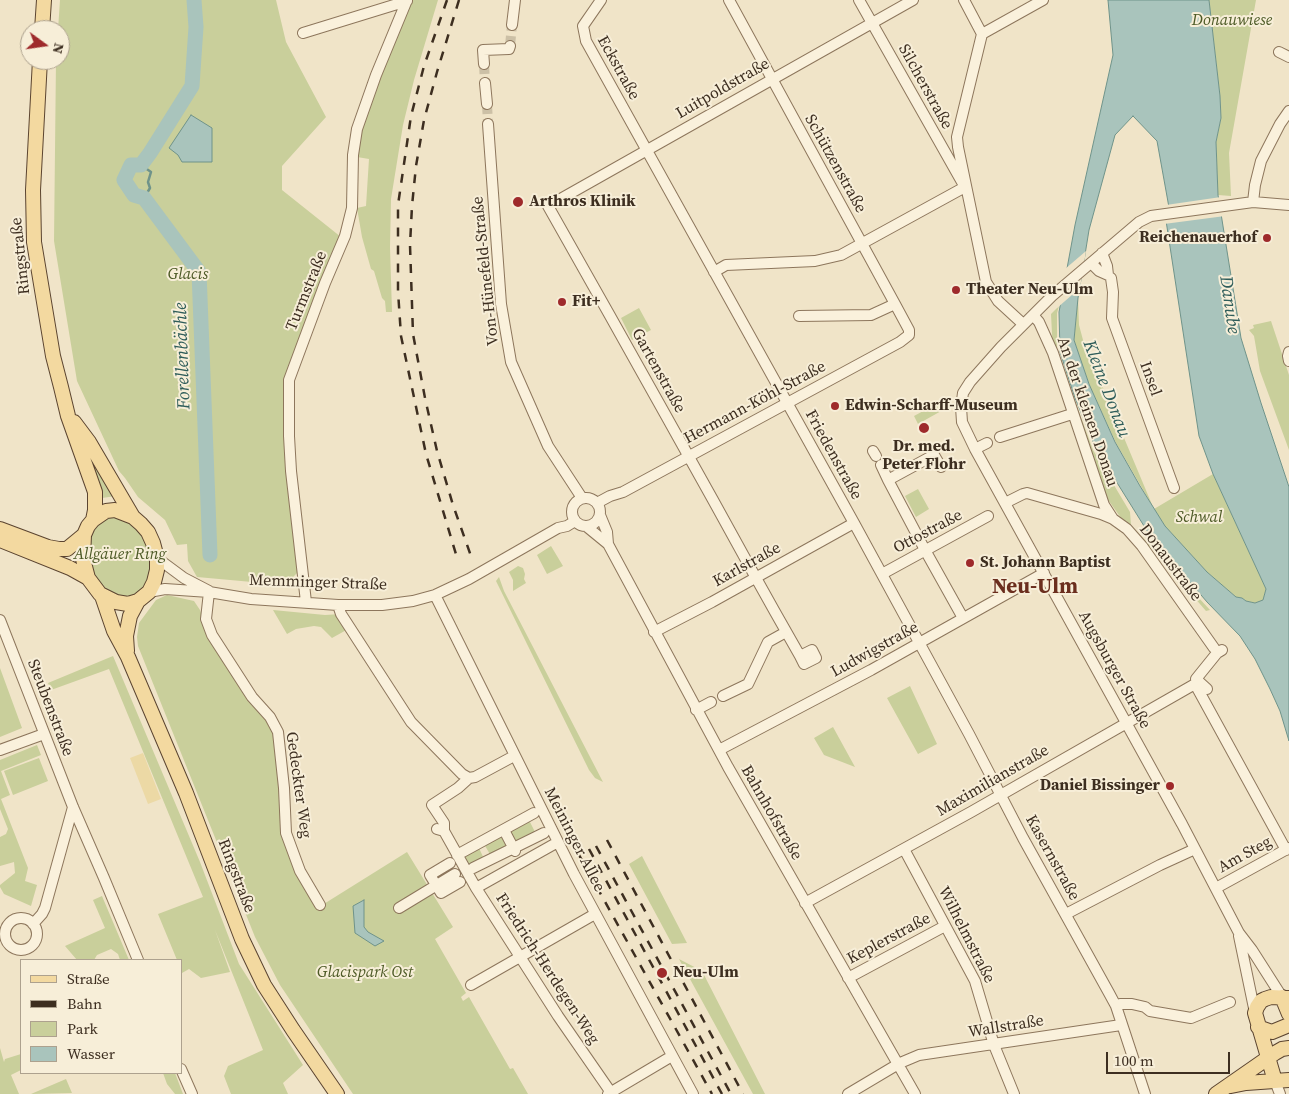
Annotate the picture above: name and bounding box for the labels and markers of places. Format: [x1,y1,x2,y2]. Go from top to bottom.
place label: Arthros Klinik [529,192,636,212]
marker: Arthros Klinik [511,195,525,209]
place label: Reichenauerhof [1139,228,1257,248]
marker: Reichenauerhof [1261,232,1273,244]
place label: Theater Neu-Ulm [966,280,1093,300]
marker: Theater Neu-Ulm [950,284,962,296]
place label: Fit+ [572,292,600,312]
marker: Fit+ [556,296,568,308]
place label: Edwin-Scharff-Museum [845,396,1018,416]
marker: Edwin-Scharff-Museum [829,400,841,412]
marker: Dr. med. Peter Flohr [917,421,931,435]
place label: Dr. med. Peter Flohr [882,437,966,475]
place label: St. Johann Baptist [980,553,1111,573]
marker: St. Johann Baptist [964,557,976,569]
place label: Daniel Bissinger [1040,776,1160,796]
marker: Daniel Bissinger [1164,780,1176,792]
place label: Neu-Ulm [673,963,739,983]
marker: Neu-Ulm [655,966,669,980]

